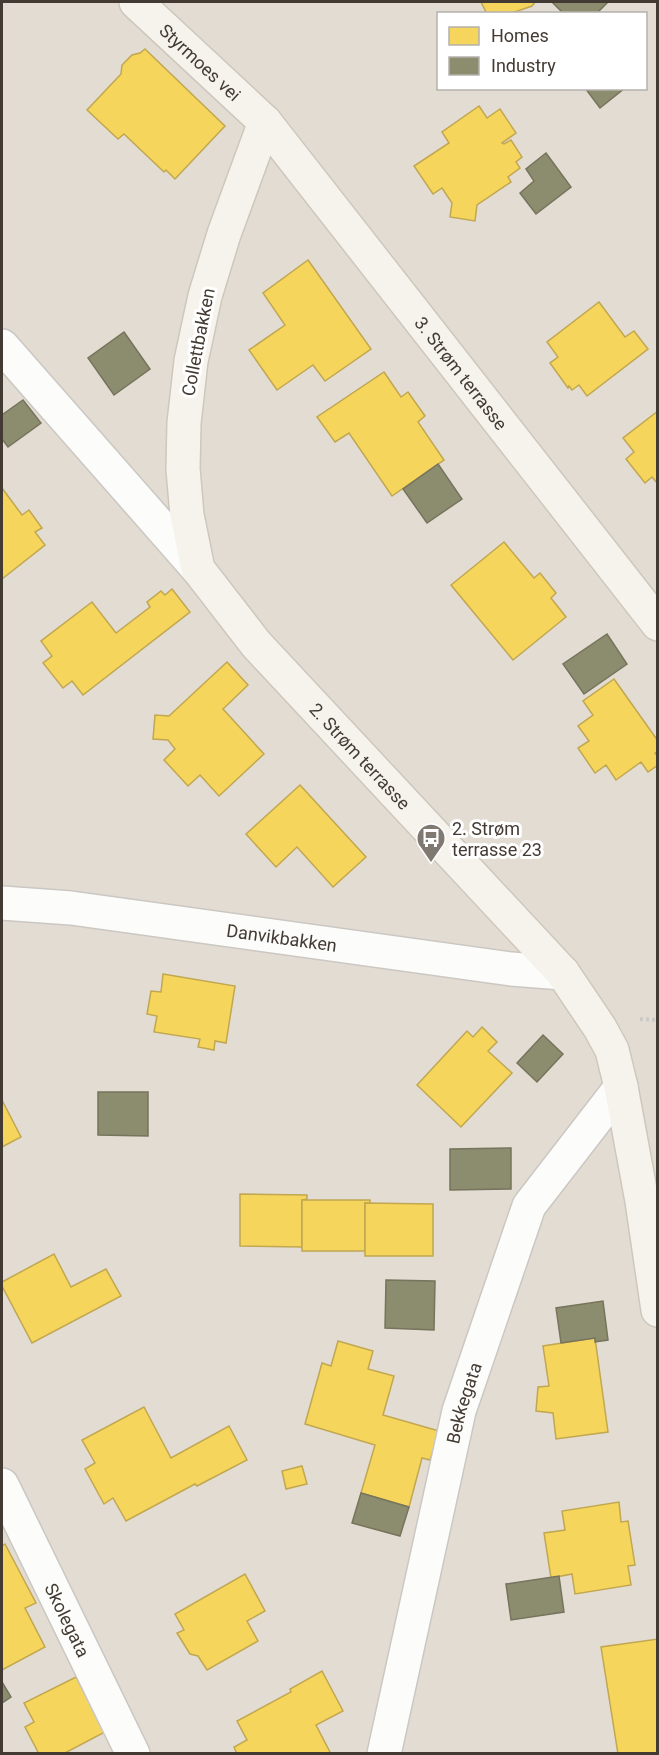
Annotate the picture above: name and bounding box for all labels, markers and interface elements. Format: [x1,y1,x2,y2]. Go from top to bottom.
legend [437,12,647,90]
street label: Styrmoes vei [156,19,245,105]
text: Homes [491,25,549,46]
text: Industry [491,55,556,76]
street label: Collettbakken [177,286,219,398]
street label: 3. Strøm terrasse [411,312,512,434]
street label: 2. Strøm terrasse [306,698,415,813]
place label: 2. Strøm terrasse 23 [452,818,542,860]
bus stop icon: 2. Strøm terrasse 23 [415,822,447,864]
street label: Danvikbakken [225,919,338,955]
street label: Bekkegata [442,1359,485,1446]
street label: Skolegata [41,1579,95,1660]

